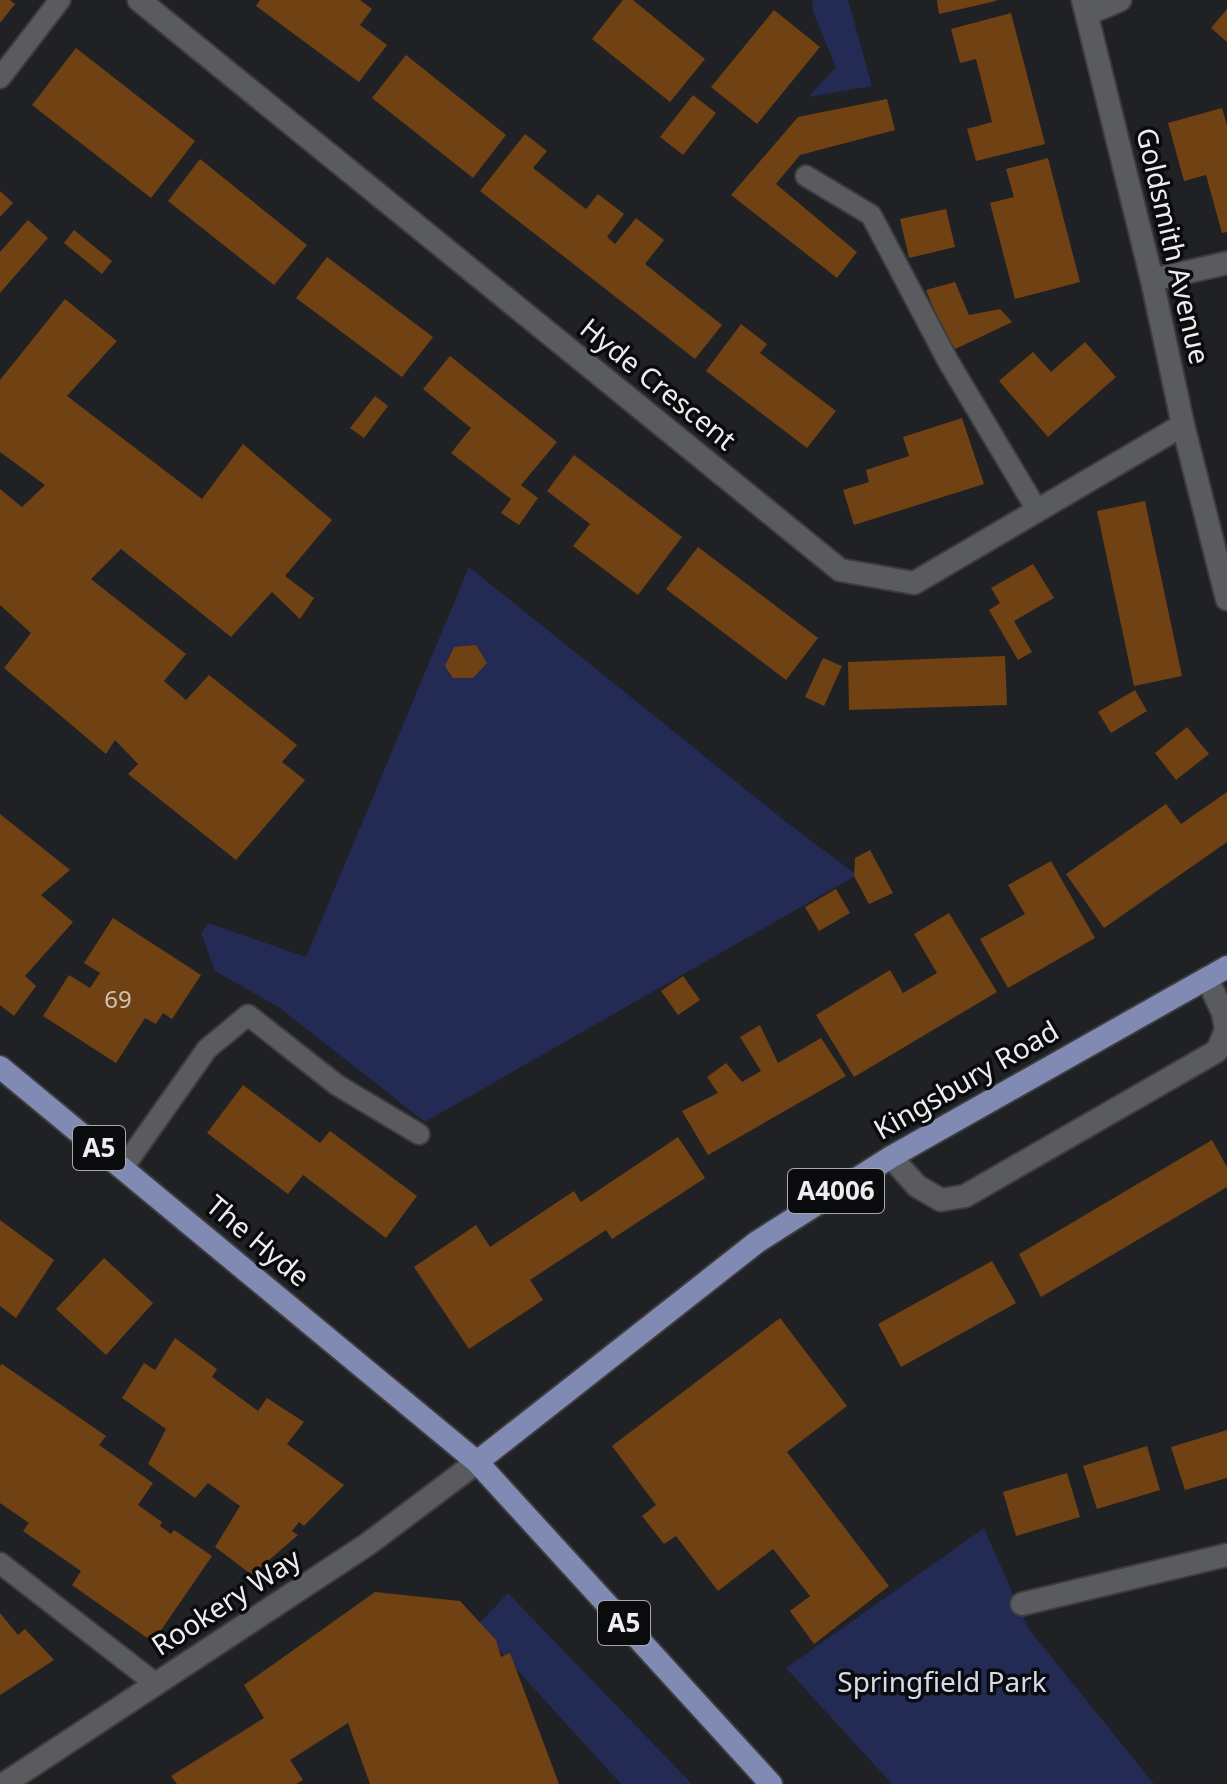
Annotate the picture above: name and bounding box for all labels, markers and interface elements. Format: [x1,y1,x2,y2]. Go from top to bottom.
street label: Goldsmith Avenue [1128,124,1220,368]
street label: Hyde Crescent [573,309,744,458]
house number: 69 [104,982,132,1015]
street label: Kingsbury Road [866,1011,1065,1147]
road number: A5 [73,1126,125,1170]
road number: A4006 [788,1169,884,1213]
street label: The Hyde [199,1186,318,1295]
street label: Rookery Way [144,1538,308,1664]
road number: A5 [598,1601,650,1645]
park label: Springfield Park [837,1662,1047,1700]

